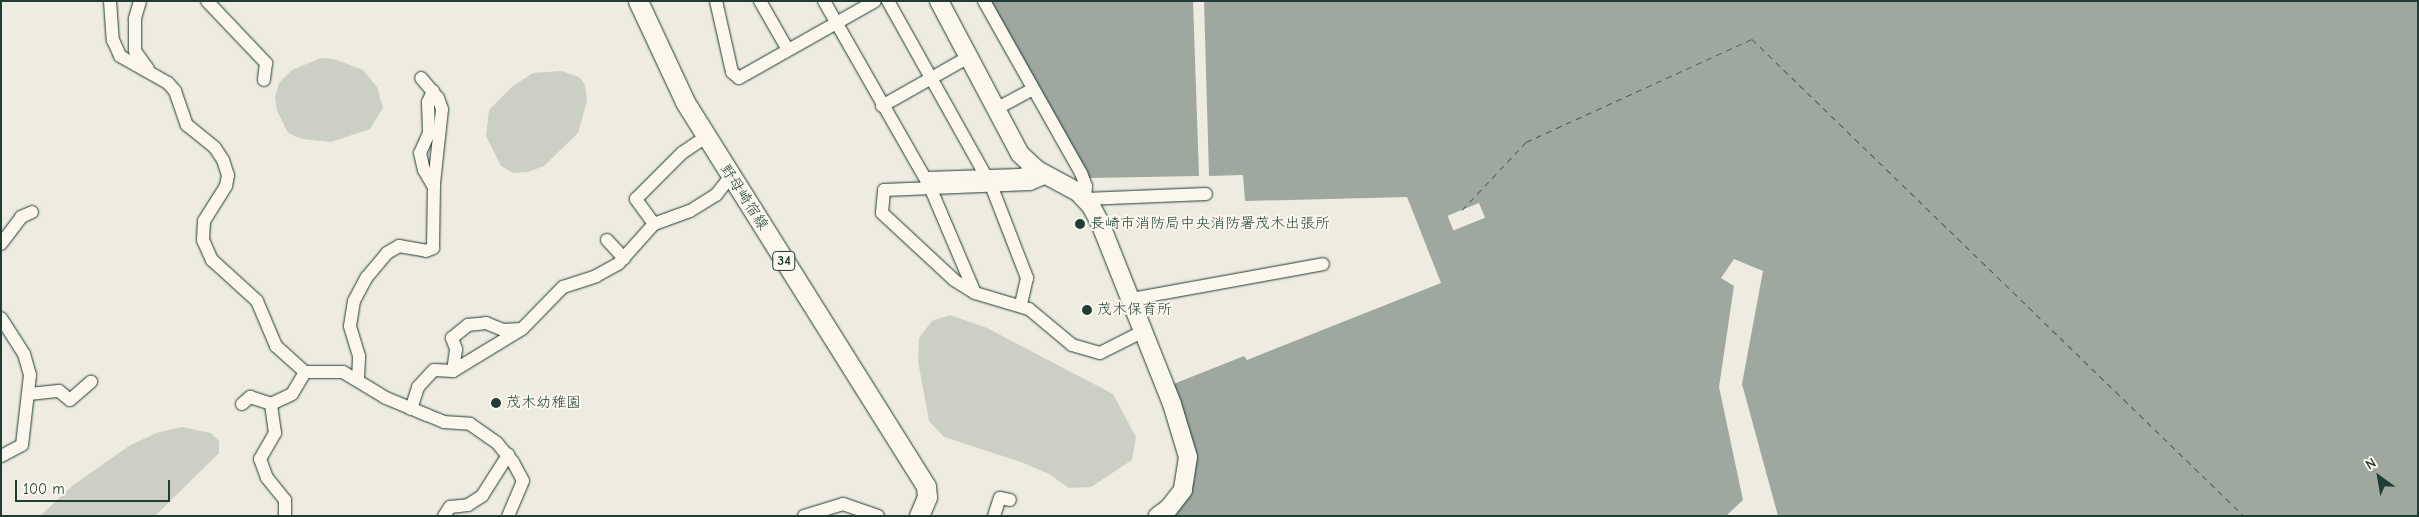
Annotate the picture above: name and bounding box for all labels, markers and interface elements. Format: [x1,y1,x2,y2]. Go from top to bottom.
street label: 野母崎宿線 [716,161,772,233]
place label: 長崎市消防局中央消防署茂木出張所 [1090,215,1330,233]
marker: 長崎市消防局中央消防署茂木出張所 [1074,218,1086,230]
road number: 34 [772,250,796,272]
place label: 茂木保育所 [1097,301,1172,319]
marker: 茂木保育所 [1081,304,1093,316]
place label: 茂木幼稚園 [506,394,581,412]
marker: 茂木幼稚園 [490,397,502,409]
north arrow [2354,452,2404,502]
text: N [2362,454,2379,473]
scale bar [18,470,172,502]
text: 100 m [23,480,65,498]

